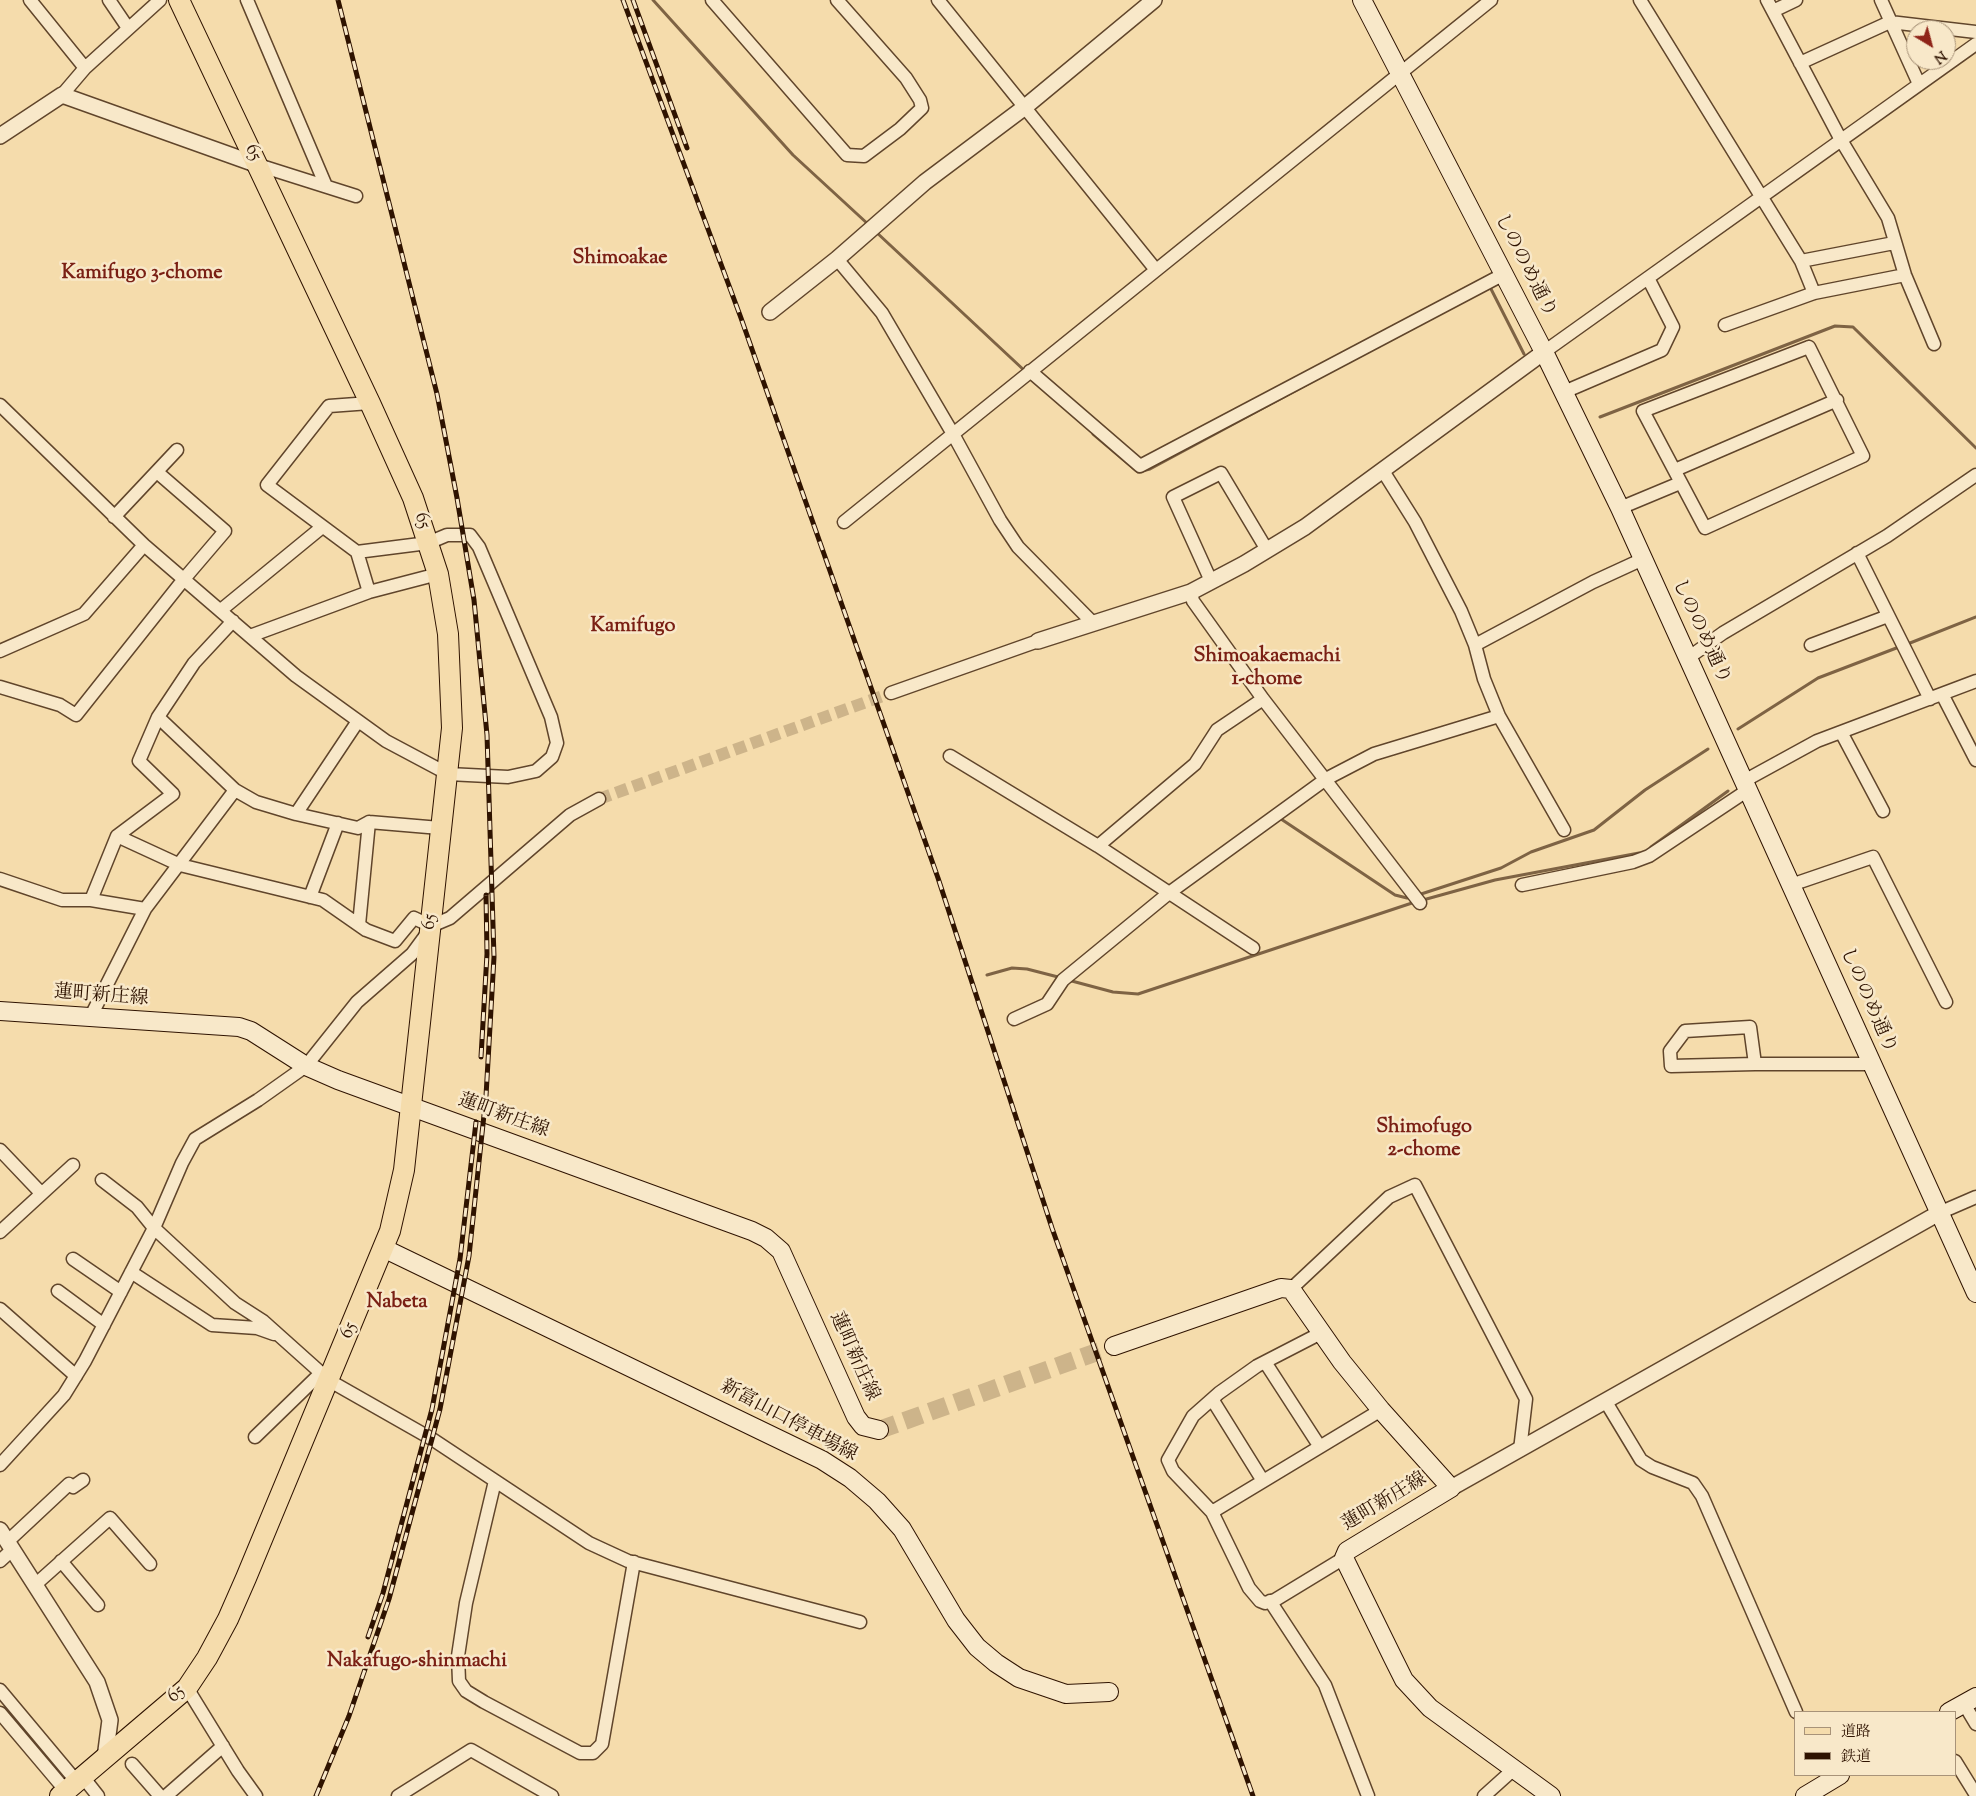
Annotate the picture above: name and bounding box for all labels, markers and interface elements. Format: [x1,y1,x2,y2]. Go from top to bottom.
north arrow [1906,20,1956,70]
text: N [1929,45,1950,68]
street label: 65 [238,141,266,165]
street label: しののめ通り [1488,210,1560,322]
district label: Shimoakae [573,248,667,272]
district label: Kamifugo 3-chome [62,263,222,287]
street label: 65 [408,510,434,532]
street label: しののめ通り [1666,576,1734,688]
district label: Kamifugo [591,616,675,640]
district label: Shimoakaemachi 1-chome [1194,646,1340,693]
street label: 65 [419,913,443,931]
street label: しののめ通り [1833,944,1901,1058]
street label: 蓮町新庄線 [53,982,149,1012]
street label: 蓮町新庄線 [454,1090,552,1144]
district label: Shimofugo 2-chome [1376,1117,1472,1164]
district label: Nabeta [366,1292,428,1316]
street label: 蓮町新庄線 [823,1309,883,1405]
street label: 65 [336,1319,364,1343]
street label: 新富山口停車場線 [716,1376,860,1468]
street label: 蓮町新庄線 [1338,1469,1432,1537]
district label: Nakafugo-shinmachi [327,1651,507,1675]
street label: 65 [163,1681,191,1709]
legend [1794,1711,1956,1776]
text: 道路 [1841,1722,1871,1743]
text: 鉄道 [1841,1747,1871,1768]

